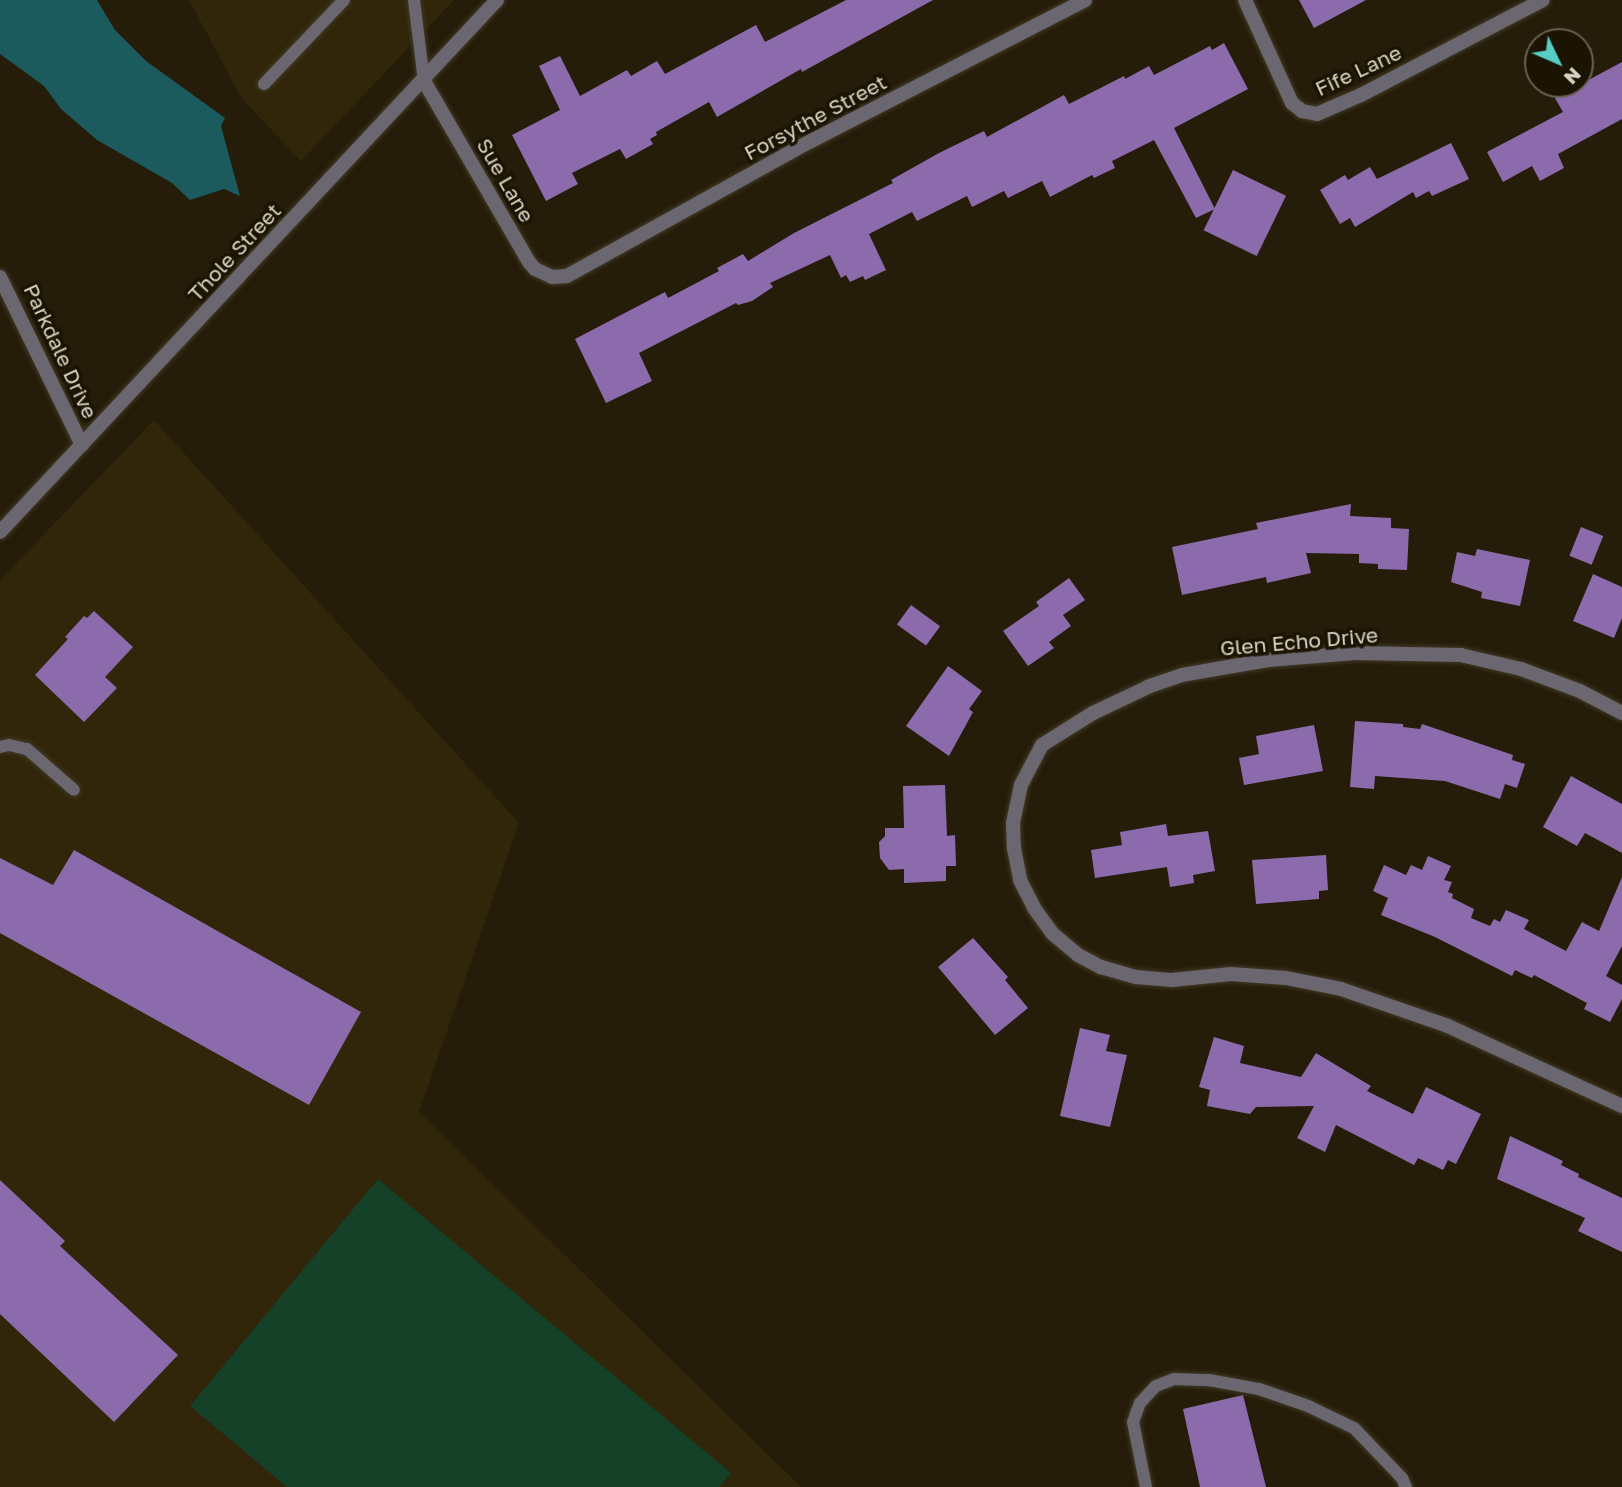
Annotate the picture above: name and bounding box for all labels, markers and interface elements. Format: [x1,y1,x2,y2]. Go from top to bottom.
north arrow [1524,28,1594,98]
street label: Fife Lane [1311,39,1405,101]
text: N [1560,63,1586,90]
street label: Forsythe Street [740,69,890,165]
street label: Sue Lane [472,134,540,226]
street label: Thole Street [182,198,286,306]
street label: Parkdale Drive [19,280,103,422]
street label: Glen Echo Drive [1219,622,1379,660]

